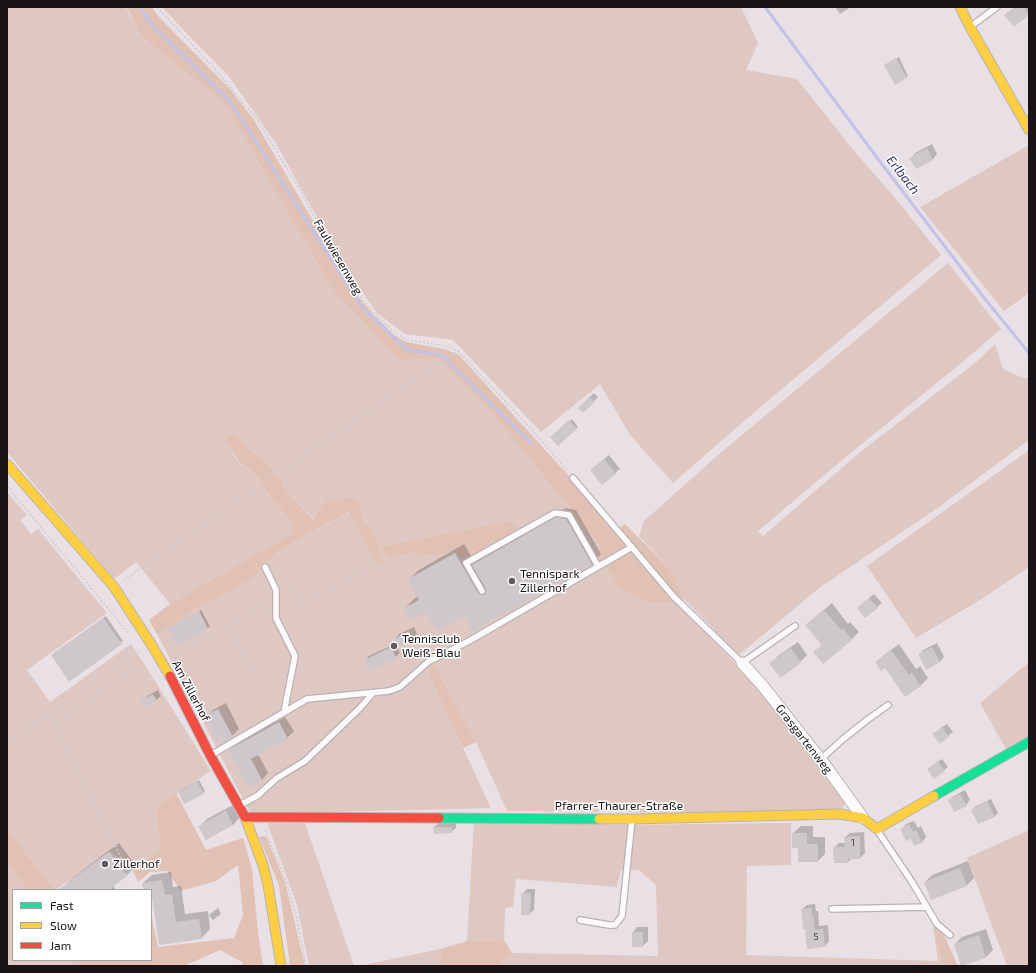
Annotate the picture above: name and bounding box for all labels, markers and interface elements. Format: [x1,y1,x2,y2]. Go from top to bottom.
water label: Erlbach [883,152,923,198]
street label: Faulwiesenweg [311,217,365,297]
place label: Tennispark Zillerhof [520,567,580,595]
marker: Tennispark Zillerhof [507,576,517,586]
place label: Tennisclub Weiß-Blau [402,632,460,660]
marker: Tennisclub Weiß-Blau [389,641,399,651]
street label: Am Zillerhof [169,658,213,724]
street label: Grasgartenweg [772,701,836,777]
street label: Pfarrer-Thaurer-Straße [555,799,683,813]
house number: 1 [851,837,855,849]
place label: Zillerhof [113,857,159,871]
marker: Zillerhof [100,859,110,869]
legend [12,889,152,961]
text: Fast [50,898,73,912]
text: Slow [50,918,77,932]
house number: 5 [813,931,819,943]
text: Jam [50,938,71,952]

